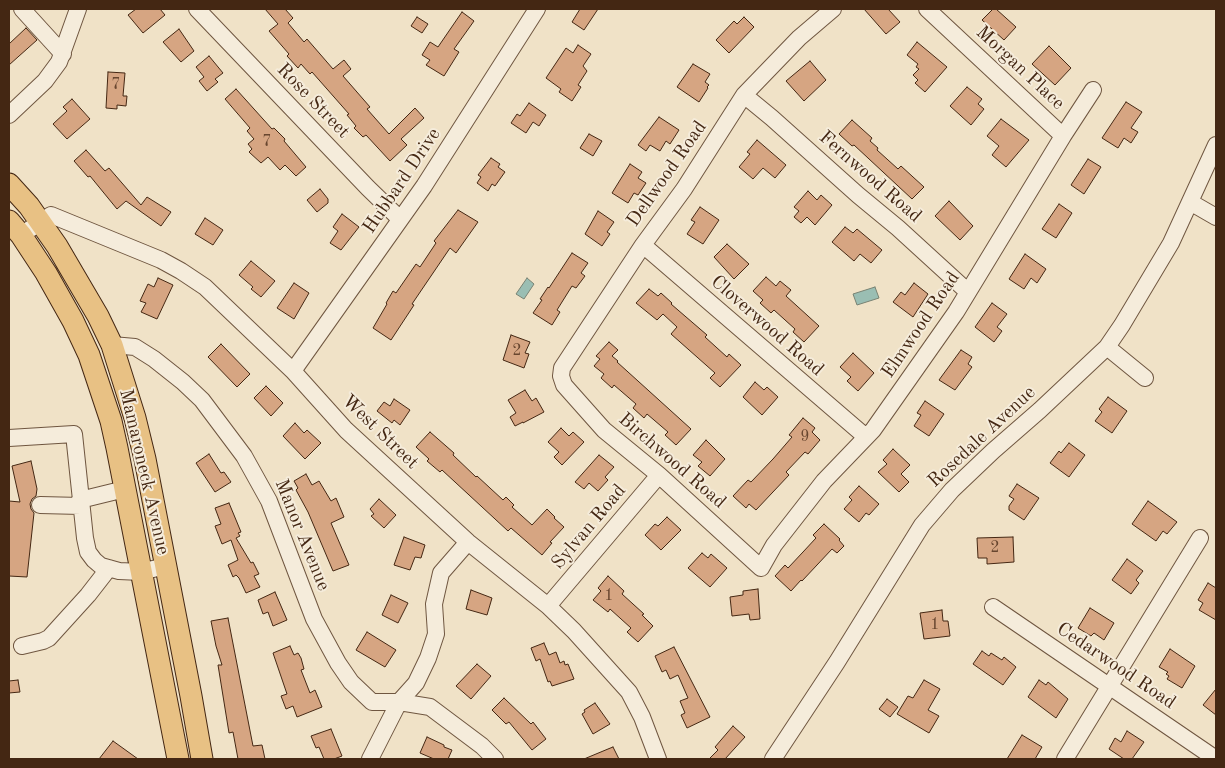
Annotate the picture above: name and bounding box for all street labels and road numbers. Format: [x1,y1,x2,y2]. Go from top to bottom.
street label: Morgan Place [971,21,1069,115]
street label: Rose Street [272,59,354,143]
street label: Dellwood Road [622,117,712,231]
street label: Hubbard Drive [358,124,446,238]
street label: Fernwood Road [814,126,926,228]
street label: Elmwood Road [877,267,965,383]
street label: Cloverwood Road [706,271,828,381]
street label: Rosedale Avenue [923,381,1041,493]
street label: Mamaroneck Avenue [114,387,174,557]
street label: West Street [337,390,423,474]
street label: Birchwood Road [614,408,730,514]
street label: Manor Avenue [269,476,335,594]
street label: Sylvan Road [547,480,631,574]
street label: Cedarwood Road [1052,618,1180,714]

